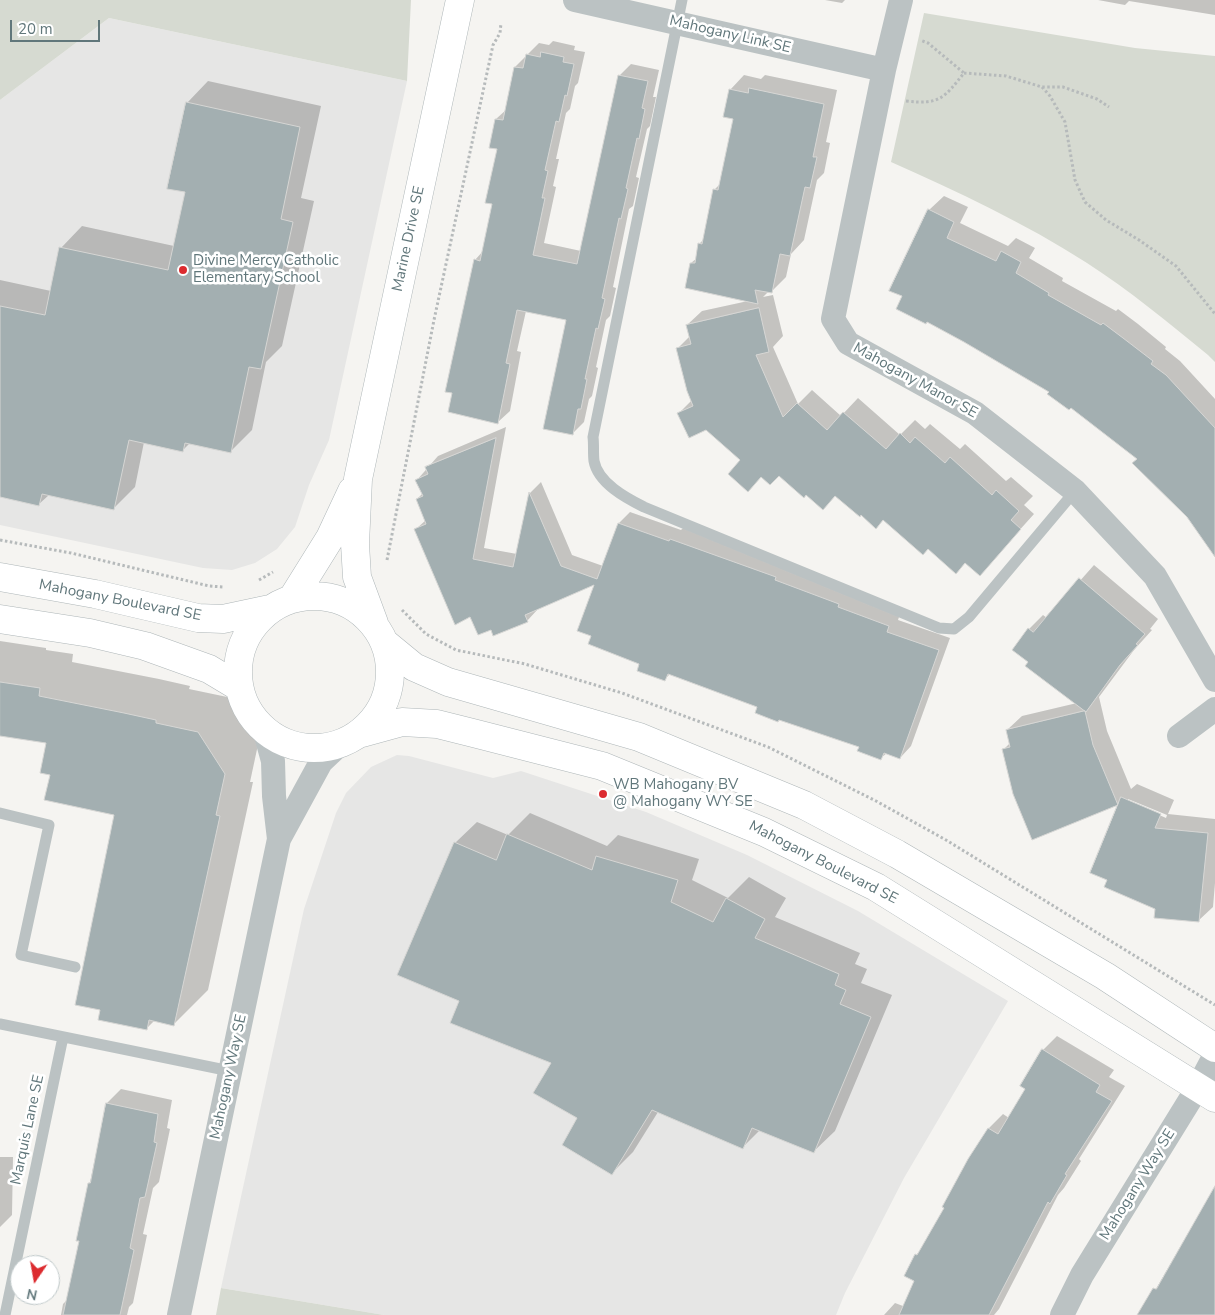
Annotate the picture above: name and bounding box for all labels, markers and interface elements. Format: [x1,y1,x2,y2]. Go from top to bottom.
scale bar [12,10,102,42]
street label: Mahogany Link SE [668,12,792,58]
text: 20 m [18,19,53,39]
street label: Marine Drive SE [389,185,429,293]
place label: Divine Mercy Catholic Elementary School [193,252,339,287]
marker: Divine Mercy Catholic Elementary School [177,264,189,276]
street label: Mahogany Manor SE [850,339,980,423]
street label: Mahogany Boulevard SE [37,576,203,626]
place label: WB Mahogany BV @ Mahogany WY SE [613,776,753,811]
marker: WB Mahogany BV @ Mahogany WY SE [597,788,609,800]
street label: Mahogany Boulevard SE [745,818,901,908]
street label: Mahogany Way SE [207,1013,251,1141]
street label: Marquis Lane SE [8,1073,48,1187]
street label: Mahogany Way SE [1097,1126,1179,1244]
north arrow [10,1255,60,1305]
text: N [25,1284,39,1305]

